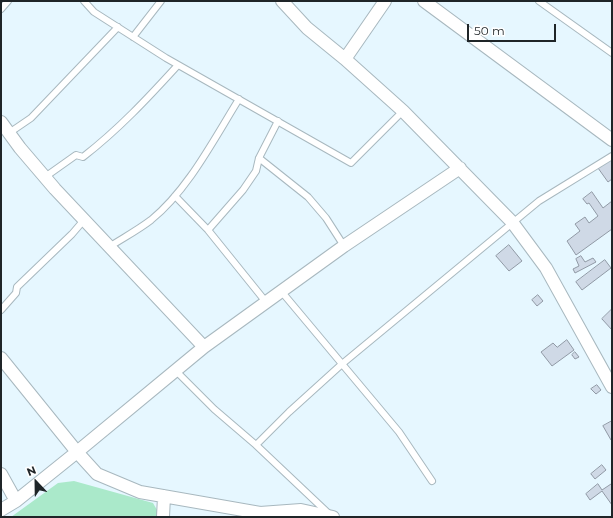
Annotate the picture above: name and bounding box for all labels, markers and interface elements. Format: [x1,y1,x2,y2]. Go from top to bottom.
scale bar [469,16,558,42]
text: 50 m [474,23,505,38]
north arrow [16,462,56,502]
text: N [25,463,38,479]

